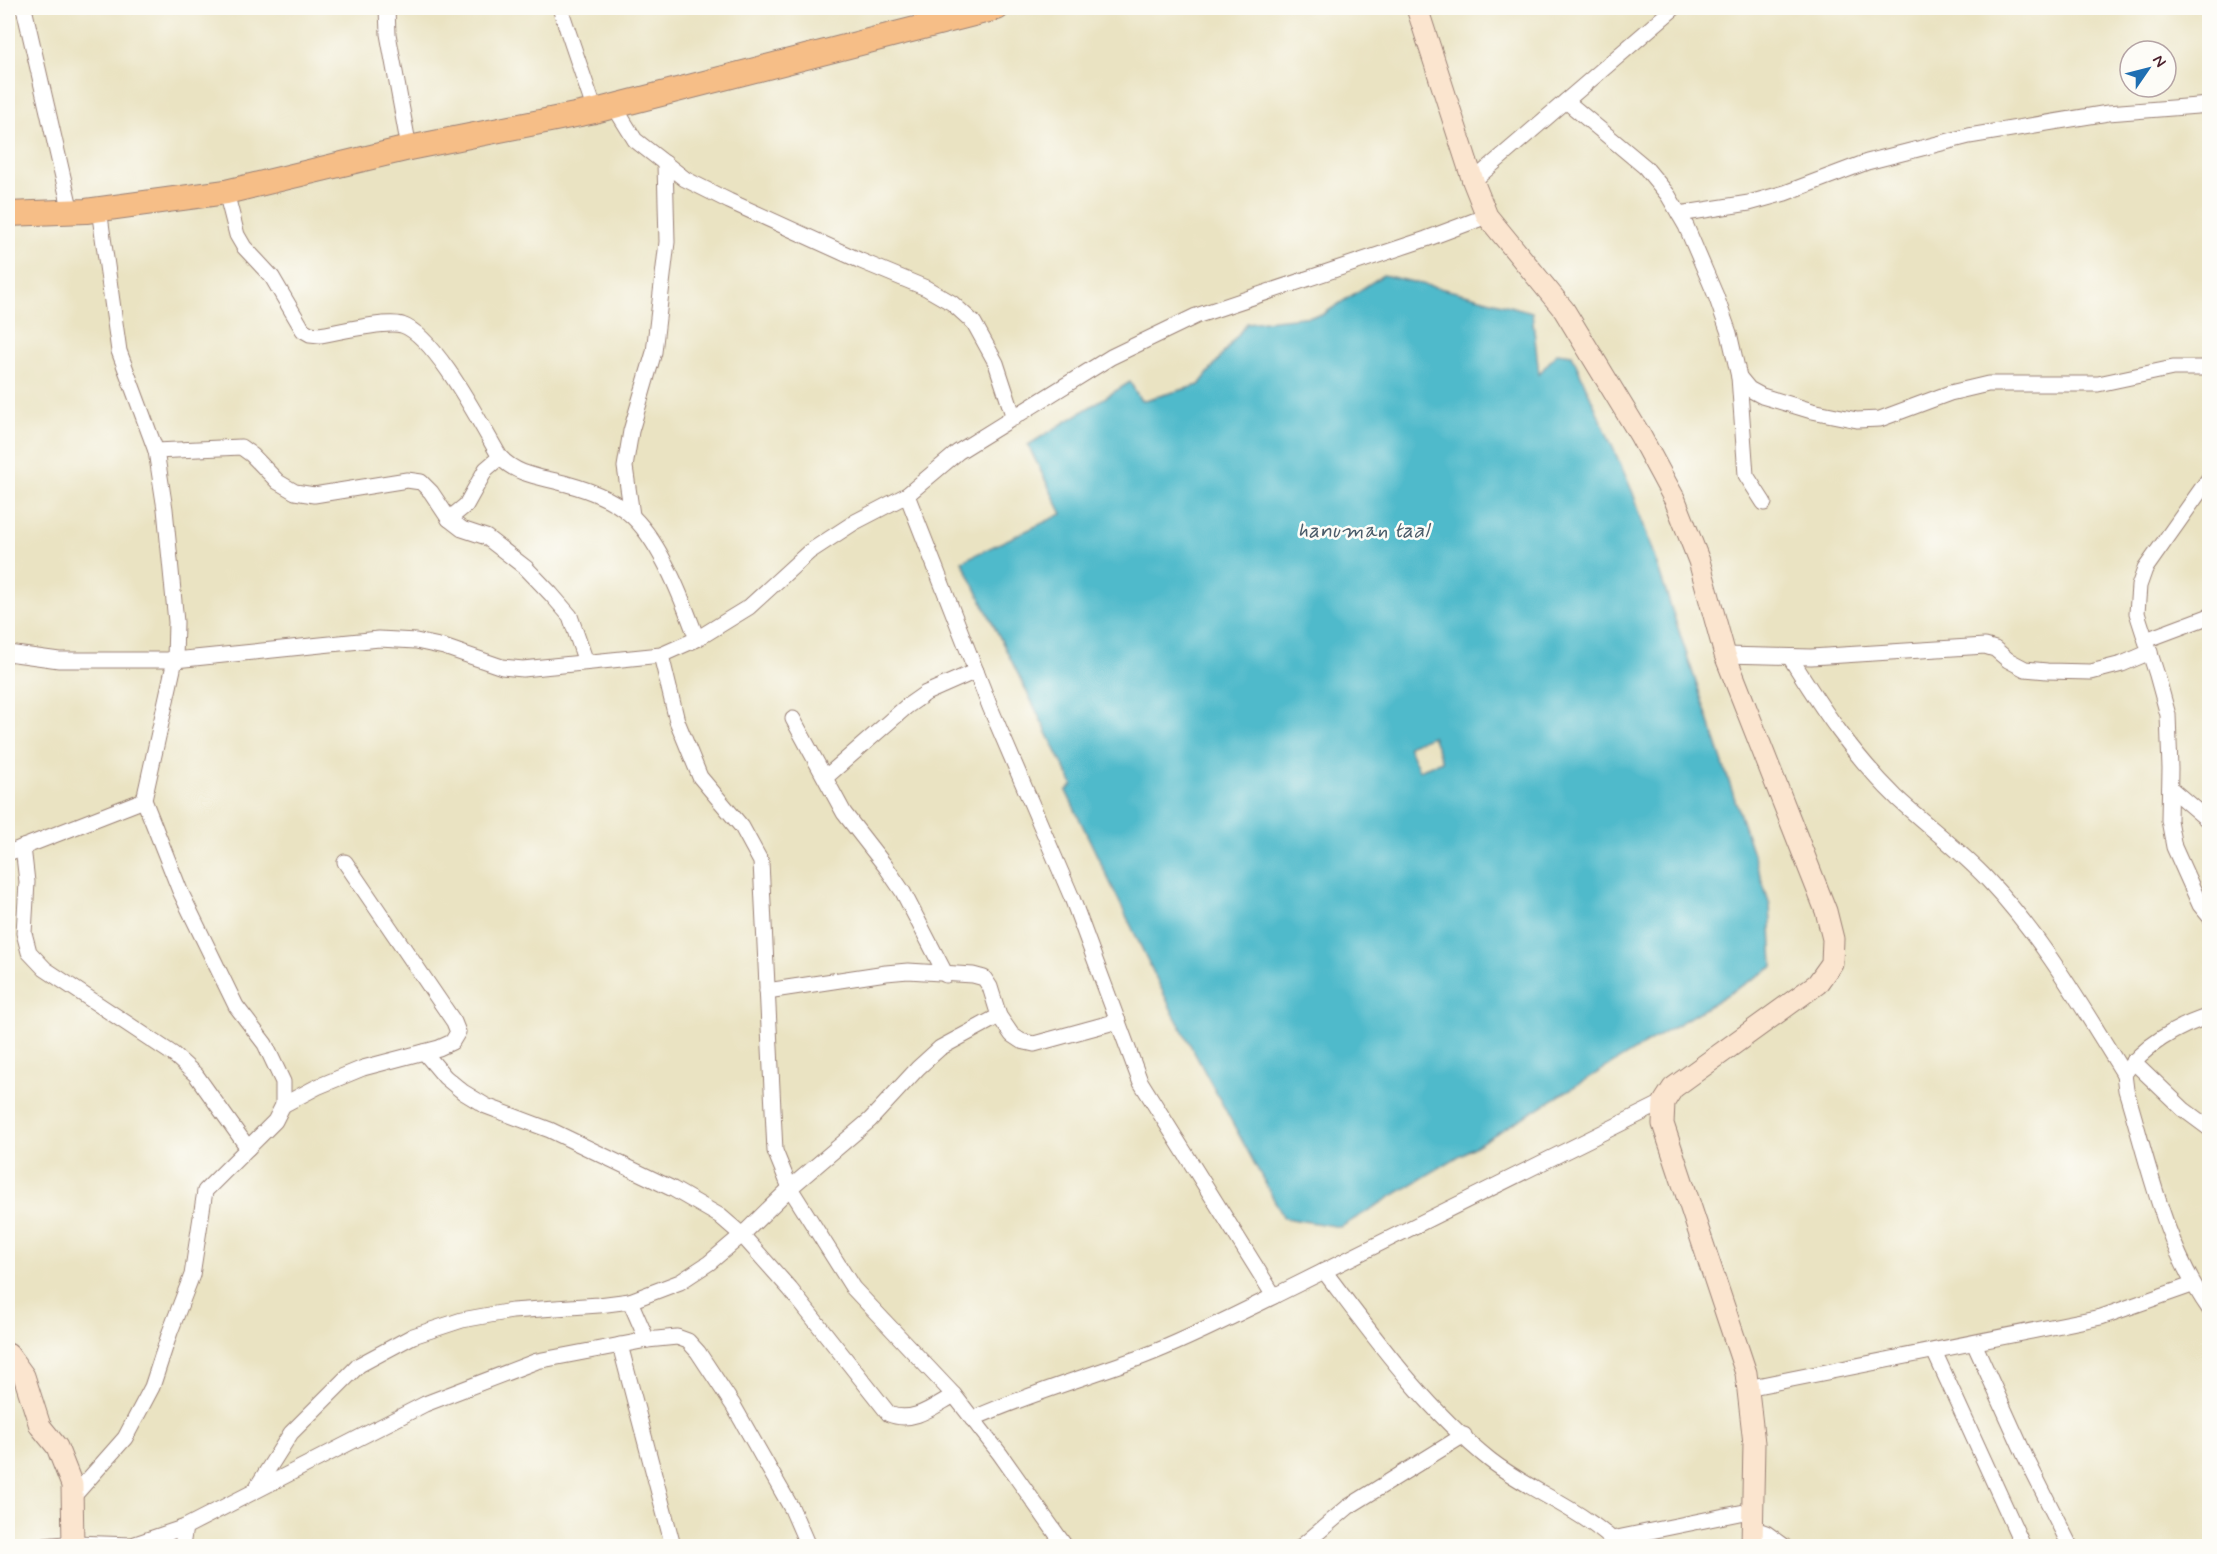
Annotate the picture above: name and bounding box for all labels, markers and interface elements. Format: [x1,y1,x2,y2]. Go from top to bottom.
north arrow [2118,39,2178,99]
text: N [2147,51,2171,72]
water label: hanuman taal [1297,517,1431,545]

